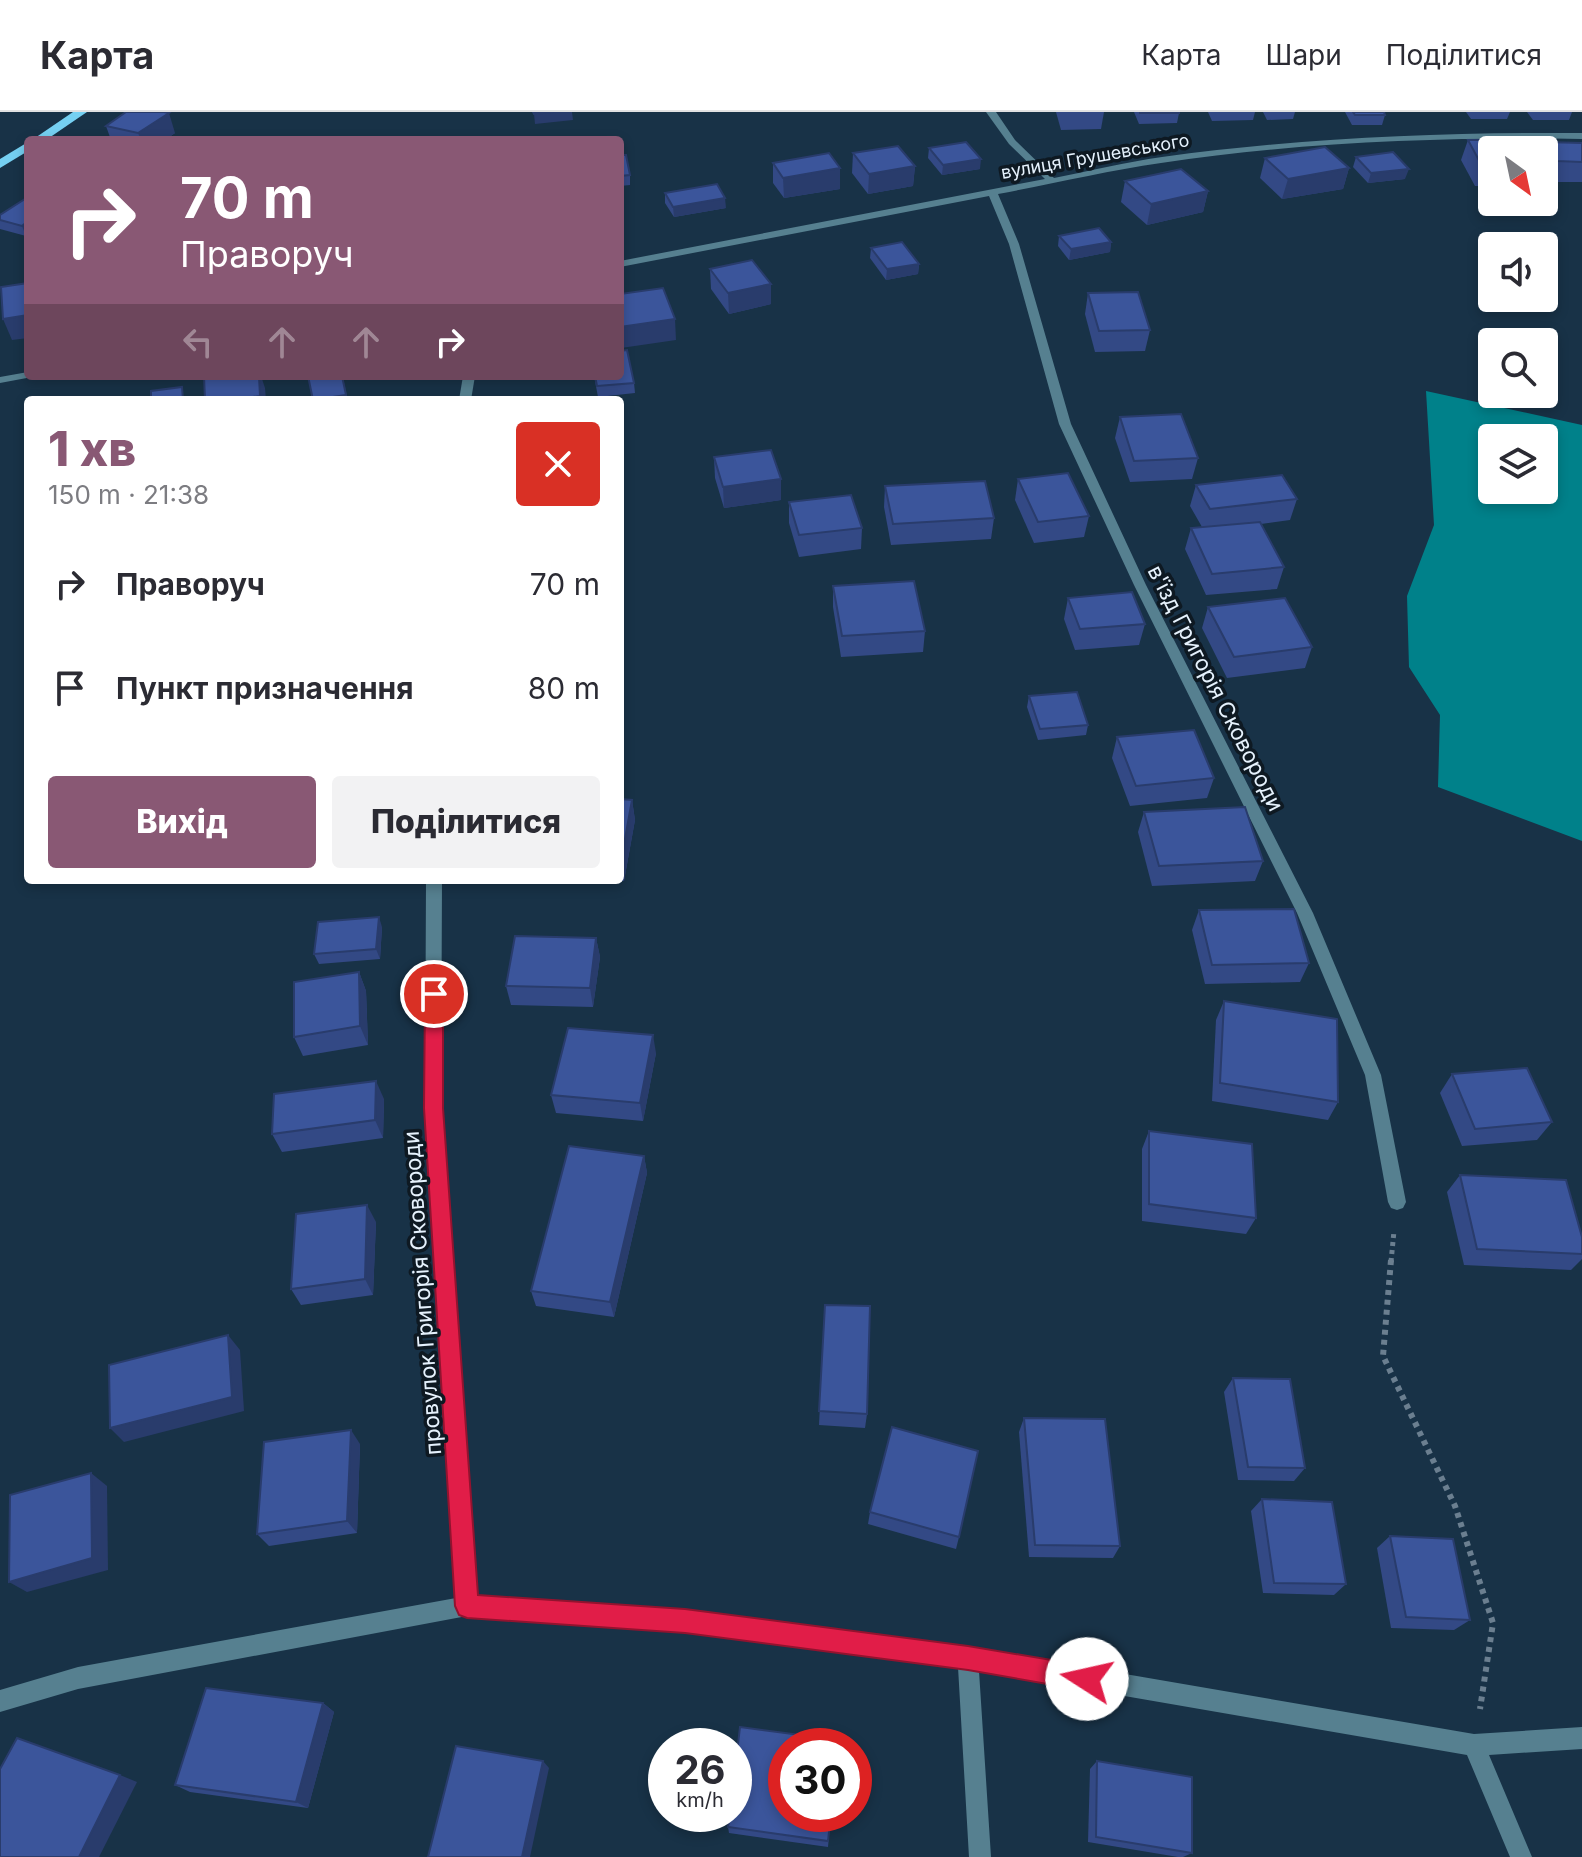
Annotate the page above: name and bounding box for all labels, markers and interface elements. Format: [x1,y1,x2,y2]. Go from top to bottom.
text: Карта [40,32,154,78]
text: Карта [1141,38,1222,72]
text: Шари [1266,38,1342,72]
text: Поділитися [1386,38,1542,72]
street label: вулиця Грушевського [999,129,1191,183]
north arrow [1478,136,1558,216]
map controls [1478,136,1558,504]
text: 70 m [180,164,314,232]
icon: right [48,168,152,272]
text: Праворуч [180,232,353,276]
button: sound [1478,232,1558,312]
icon: left [176,320,220,364]
icon: ahead [260,320,304,364]
icon: ahead [344,320,388,364]
icon: right [428,320,472,364]
button: search [1478,328,1558,408]
text: 1 хв [48,419,136,478]
button: close [516,422,600,506]
button: layers [1478,424,1558,504]
text: 150 m · 21:38 [48,479,209,510]
street label: в'їзд Григорія Сковороди [1143,561,1289,815]
icon: right [48,562,92,606]
text: Праворуч [116,566,265,602]
text: 70 m [530,566,600,602]
icon: arrive [48,666,92,710]
text: Пункт призначення [116,670,414,706]
text: 80 m [528,670,600,706]
button: Вихід [48,776,316,868]
button: Поділитися [332,776,600,868]
pin [400,960,468,1028]
icon: arrive [412,972,456,1016]
street label: провулок Григорія Сковороди [398,1130,446,1456]
position arrow [1045,1637,1129,1721]
speed limit sign: 30 [768,1728,872,1832]
text: 26 [674,1745,726,1794]
text: km/h [676,1788,724,1812]

